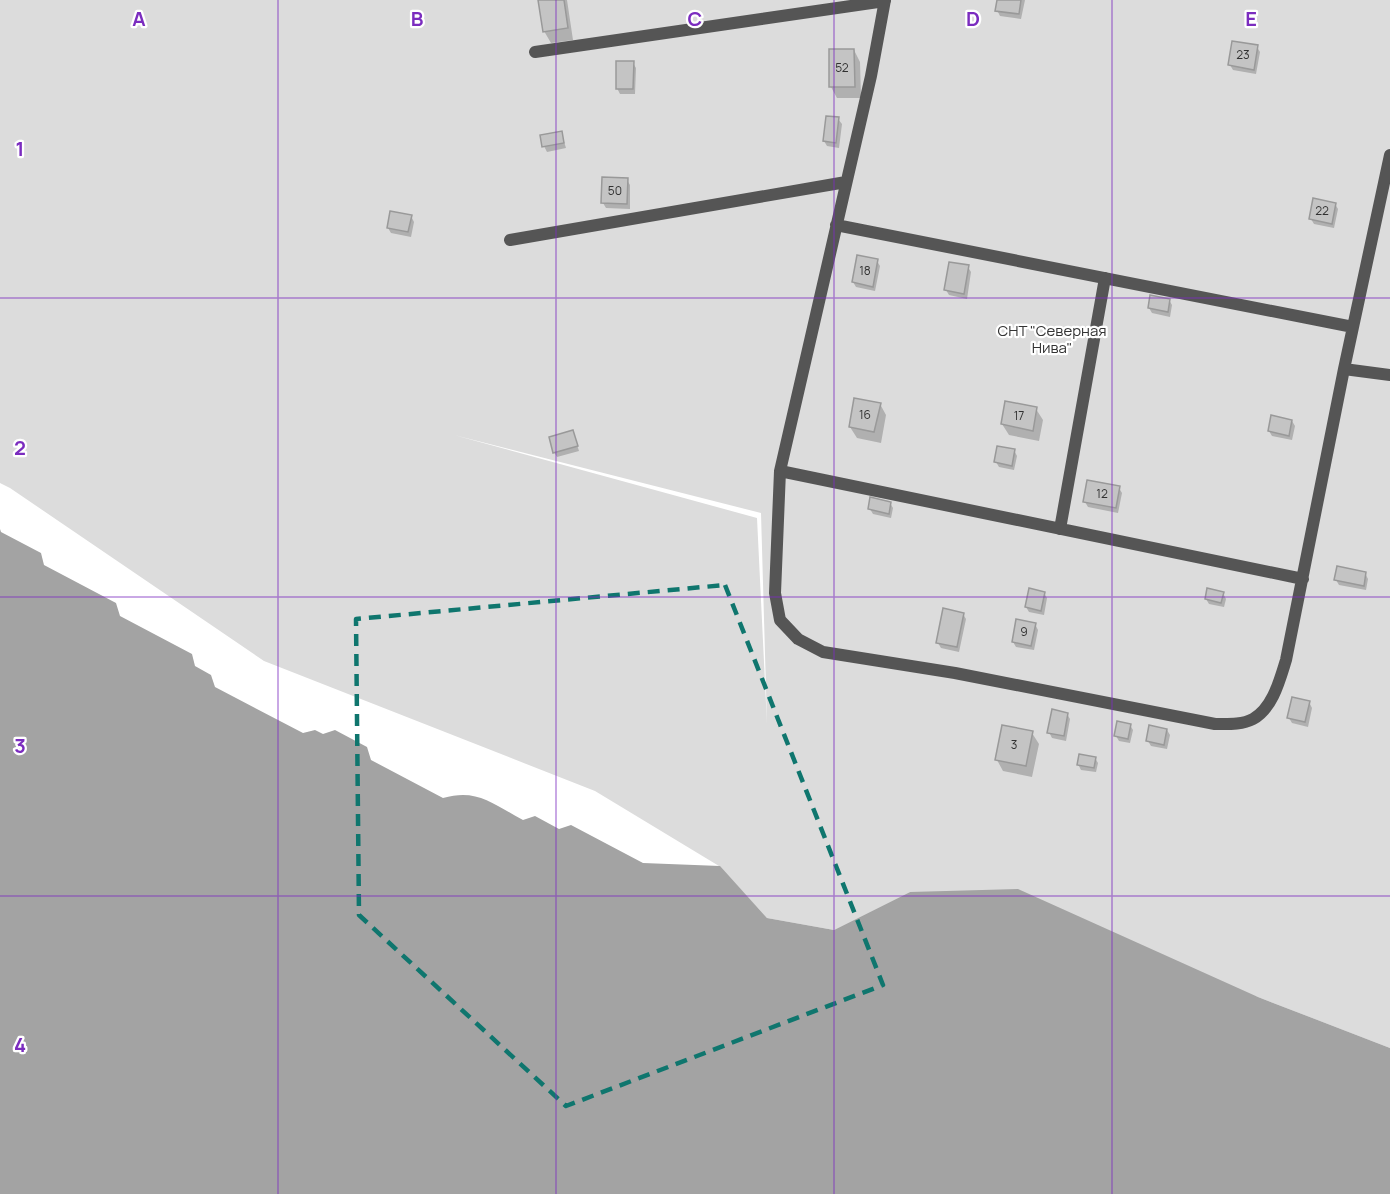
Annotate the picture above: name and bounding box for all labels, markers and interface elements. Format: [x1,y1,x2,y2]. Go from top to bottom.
text: A [132,5,146,32]
text: B [411,5,424,32]
text: C [688,5,702,32]
text: D [966,5,980,32]
text: E [1245,5,1257,32]
house number: 23 [1236,46,1250,63]
house number: 52 [835,59,849,76]
text: 1 [16,135,24,162]
house number: 50 [608,182,622,199]
house number: 22 [1315,202,1329,219]
house number: 18 [859,262,871,279]
park label: СНТ "Северная Нива" [997,320,1107,358]
house number: 16 [859,406,871,423]
house number: 17 [1014,407,1024,424]
text: 2 [14,434,26,461]
house number: 12 [1096,485,1108,502]
house number: 9 [1020,623,1028,640]
text: 3 [14,732,26,759]
house number: 3 [1011,736,1017,753]
text: 4 [14,1031,26,1058]

